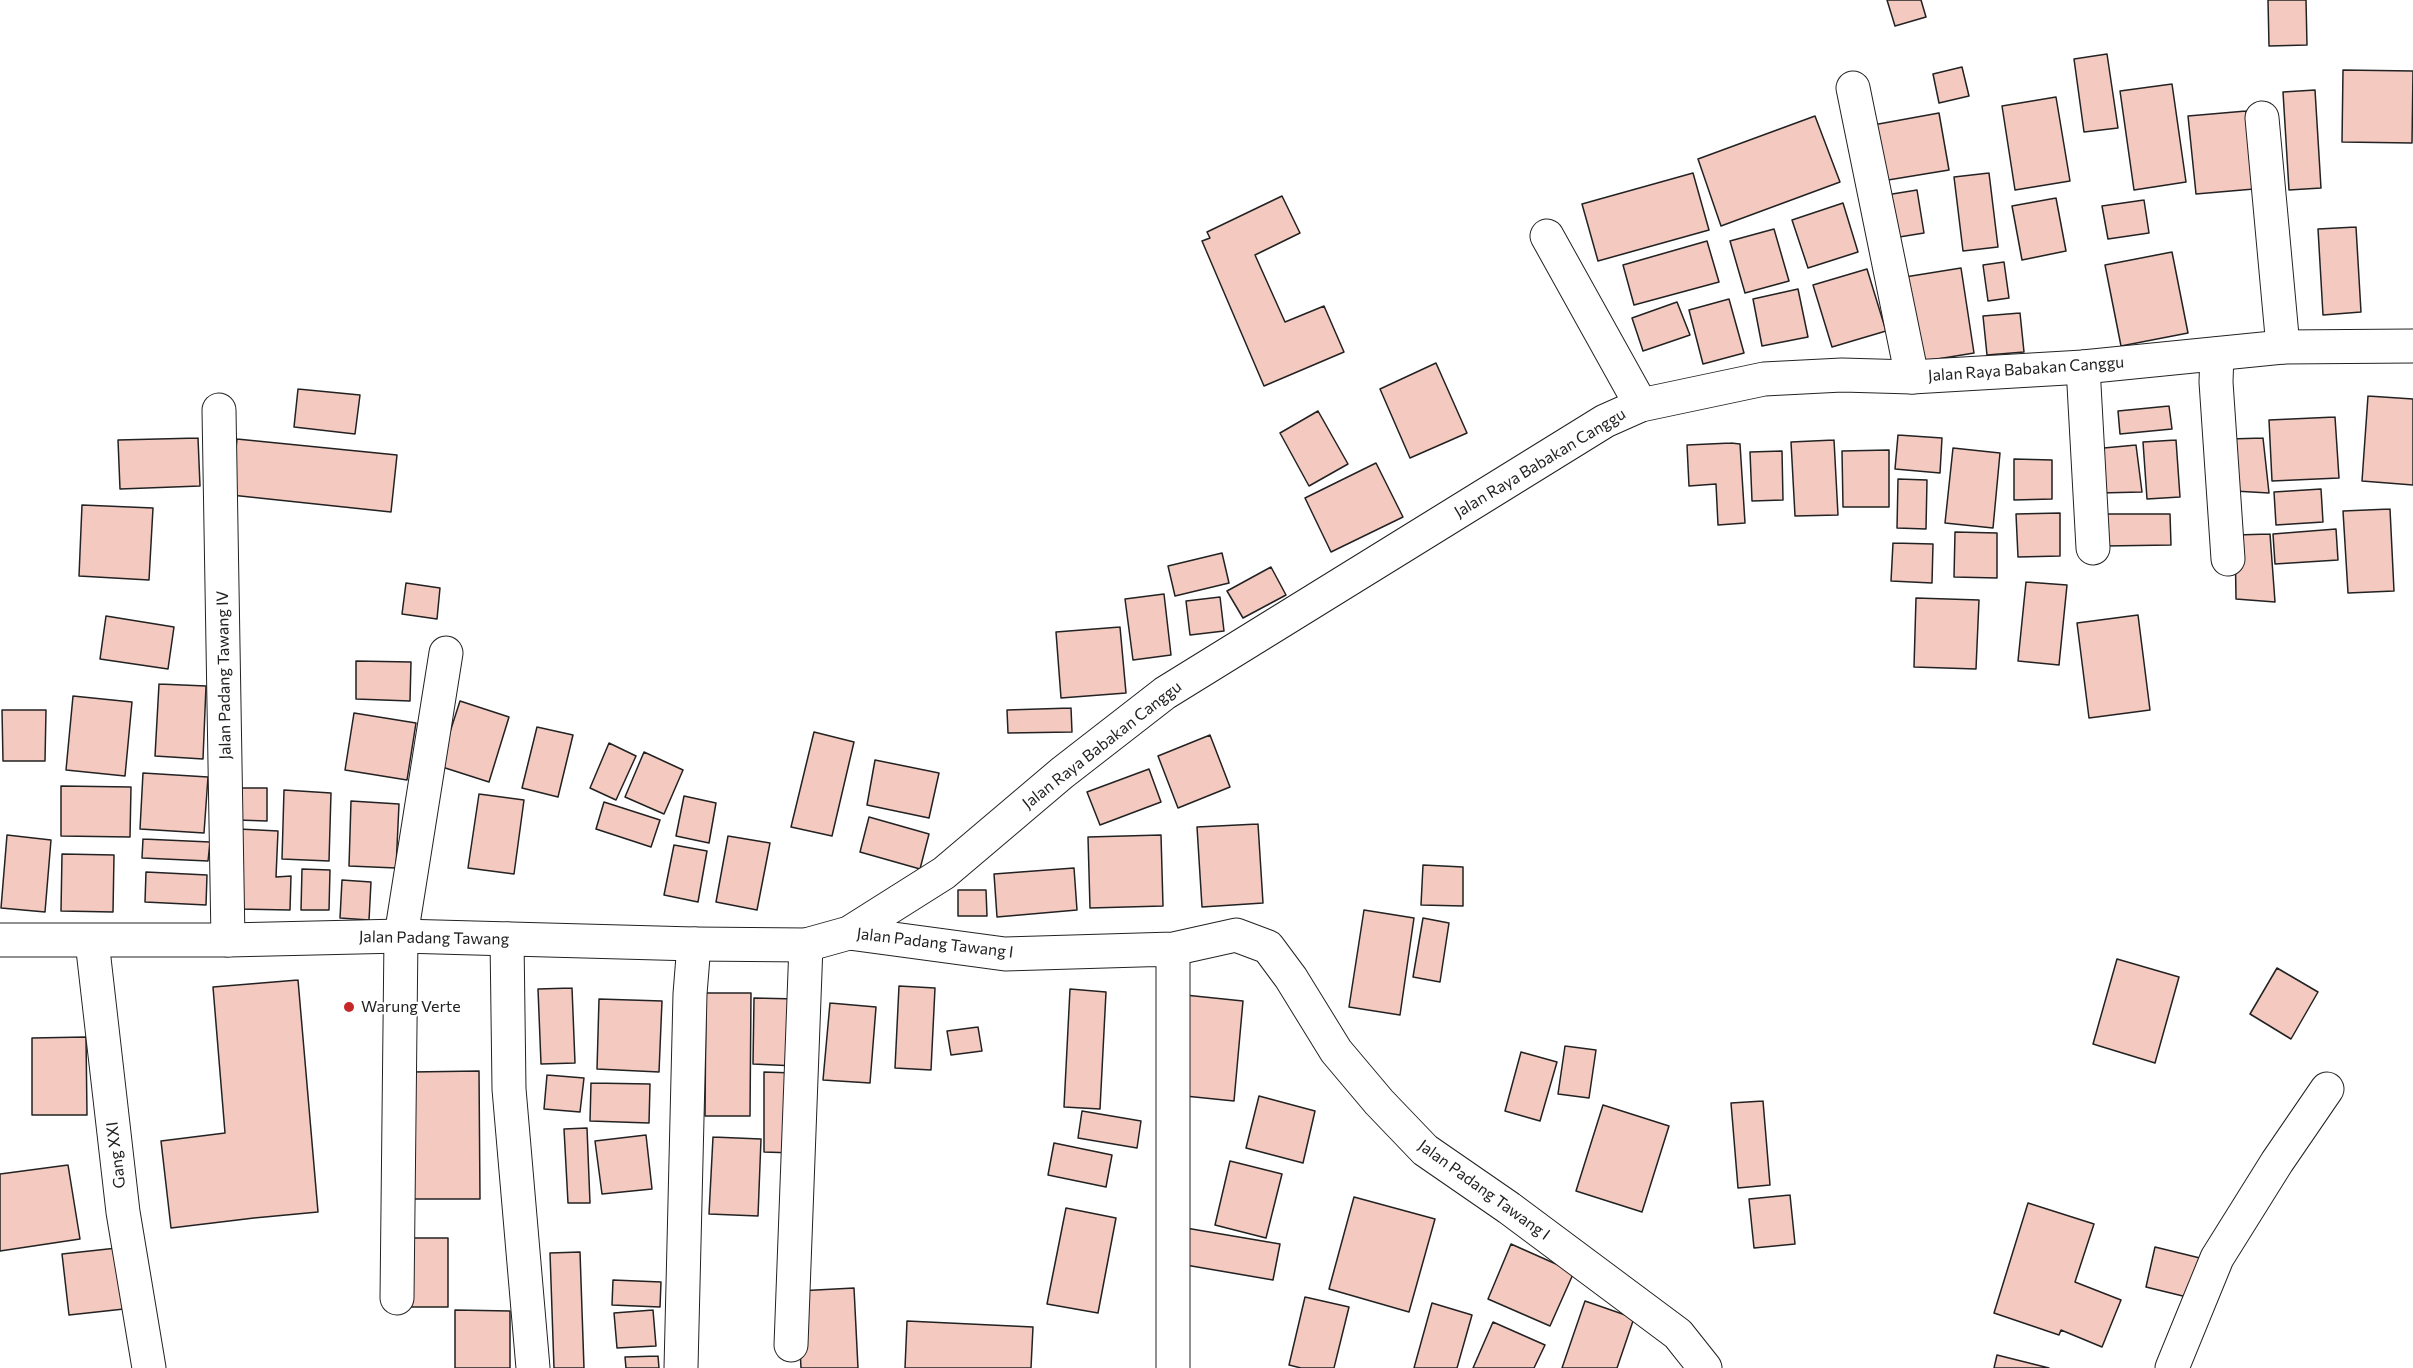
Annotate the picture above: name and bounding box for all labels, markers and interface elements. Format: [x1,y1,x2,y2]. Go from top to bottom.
street label: Jalan Raya Babakan Canggu [1927,353,2125,385]
street label: Jalan Raya Babakan Canggu [1451,404,1629,522]
street label: Jalan Padang Tawang IV [213,590,235,760]
street label: Jalan Raya Babakan Canggu [1019,677,1185,813]
street label: Jalan Padang Tawang I [855,924,1015,962]
street label: Jalan Padang Tawang [359,927,509,949]
place label: Warung Verte [361,997,461,1017]
marker: Warung Verte [342,1000,356,1014]
street label: Gang XXI [102,1120,130,1190]
street label: Jalan Padang Tawang I [1414,1136,1554,1244]

